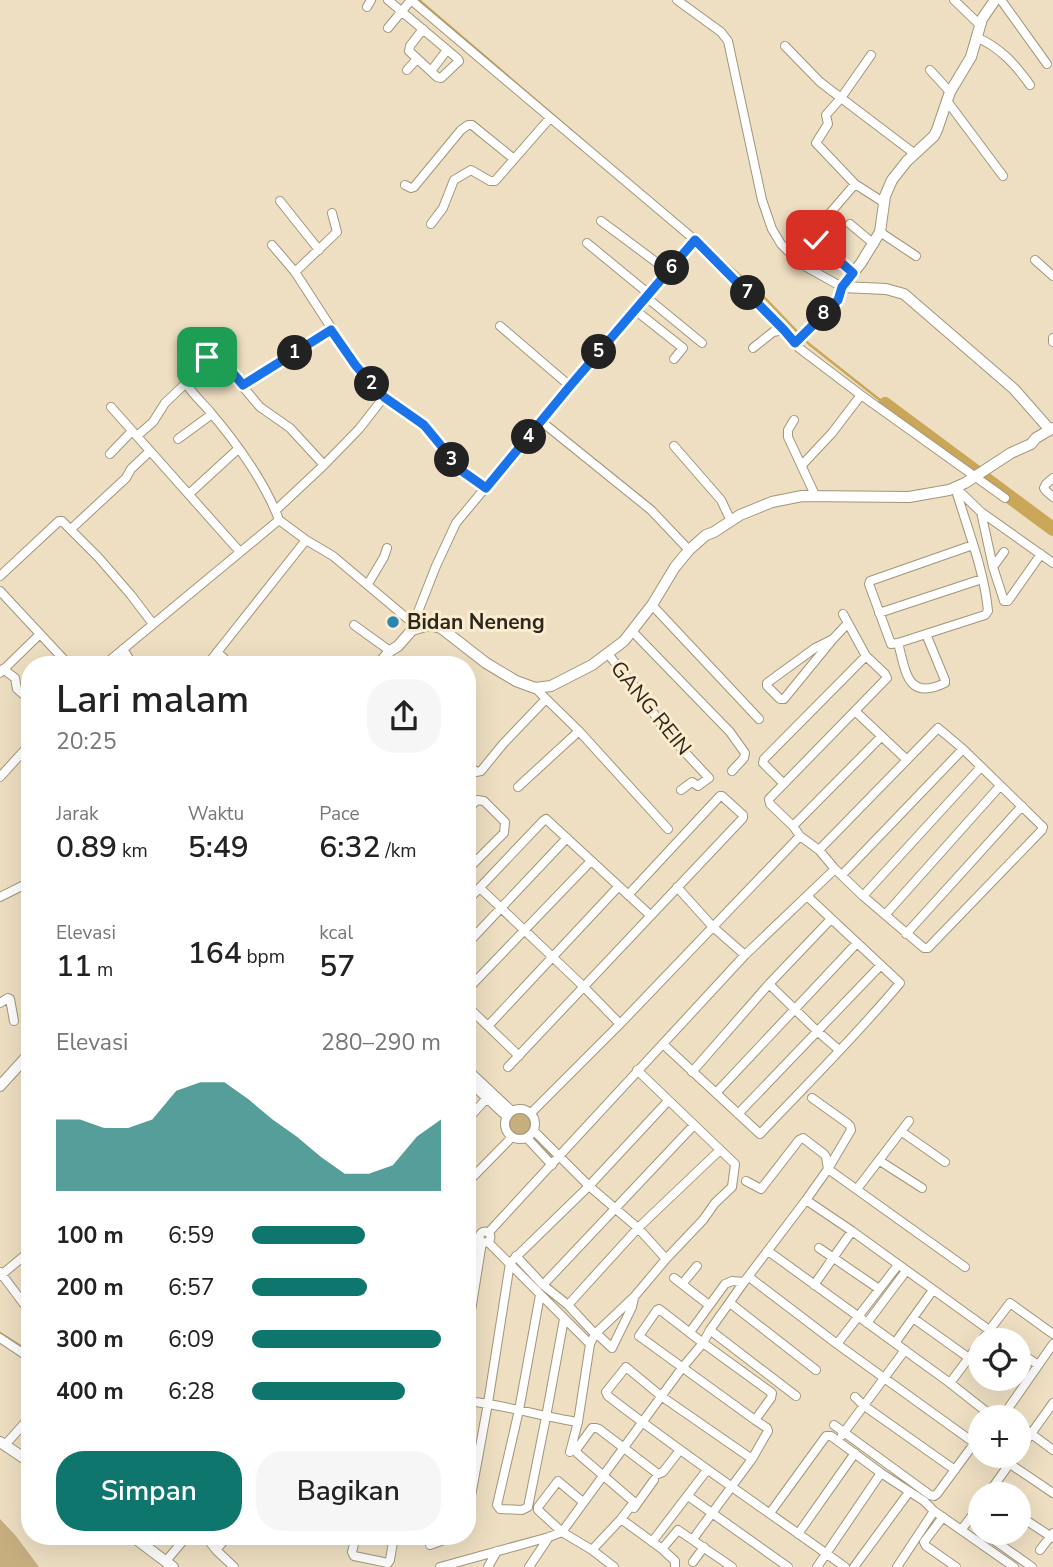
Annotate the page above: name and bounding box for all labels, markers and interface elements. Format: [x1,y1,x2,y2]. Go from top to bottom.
pin [786,210,846,270]
icon: check [797,221,835,259]
pin: 6 [654,250,690,286]
text: 6 [666,254,677,280]
pin: 7 [730,276,766,310]
text: 7 [742,279,753,305]
pin: 8 [806,296,842,332]
text: 8 [818,300,829,326]
pin [177,327,237,387]
pin: 5 [582,334,616,370]
pin: 1 [278,336,312,370]
icon: arrive [188,338,226,376]
text: 5 [593,338,604,364]
text: 1 [289,339,300,365]
pin: 2 [354,366,390,402]
text: 2 [366,370,377,396]
pin: 4 [512,420,546,454]
text: 4 [523,423,534,449]
pin: 3 [434,442,470,477]
text: 3 [446,446,457,472]
place label: Bidan Neneng [407,608,545,636]
marker: Bidan Neneng [385,614,401,630]
street label: GANG REIN [604,655,698,761]
text: Lari malam [56,674,249,725]
button: share [367,679,441,753]
text: 20:25 [56,726,116,757]
text: Jarak [56,801,99,827]
text: Waktu [188,801,244,827]
text: Pace [319,801,360,827]
text: 0.89 [56,827,117,868]
text: 5:49 [188,827,249,868]
text: 6:32 [319,827,380,868]
text: km [117,838,148,864]
text: /km [380,838,416,864]
text: Elevasi [56,920,116,946]
text: kcal [319,920,353,946]
text: 164 [188,933,242,974]
text: bpm [242,944,285,970]
text: 11 [56,946,92,987]
text: 57 [319,946,355,987]
text: m [92,957,113,983]
text: Elevasi [56,1027,128,1058]
text: 280–290 m [321,1027,441,1058]
text: 100 m [56,1220,124,1251]
text: 6:59 [168,1220,215,1251]
text: 200 m [56,1272,124,1303]
text: 6:57 [168,1272,215,1303]
text: 300 m [56,1324,124,1355]
text: 6:09 [168,1324,215,1355]
map controls [968,1328,1031,1545]
button: locate [968,1328,1031,1391]
text: 400 m [56,1376,124,1407]
text: 6:28 [168,1376,215,1407]
button: + [968,1405,1031,1468]
button: Simpan [56,1451,242,1531]
button: Bagikan [256,1451,441,1531]
button: − [968,1482,1031,1545]

